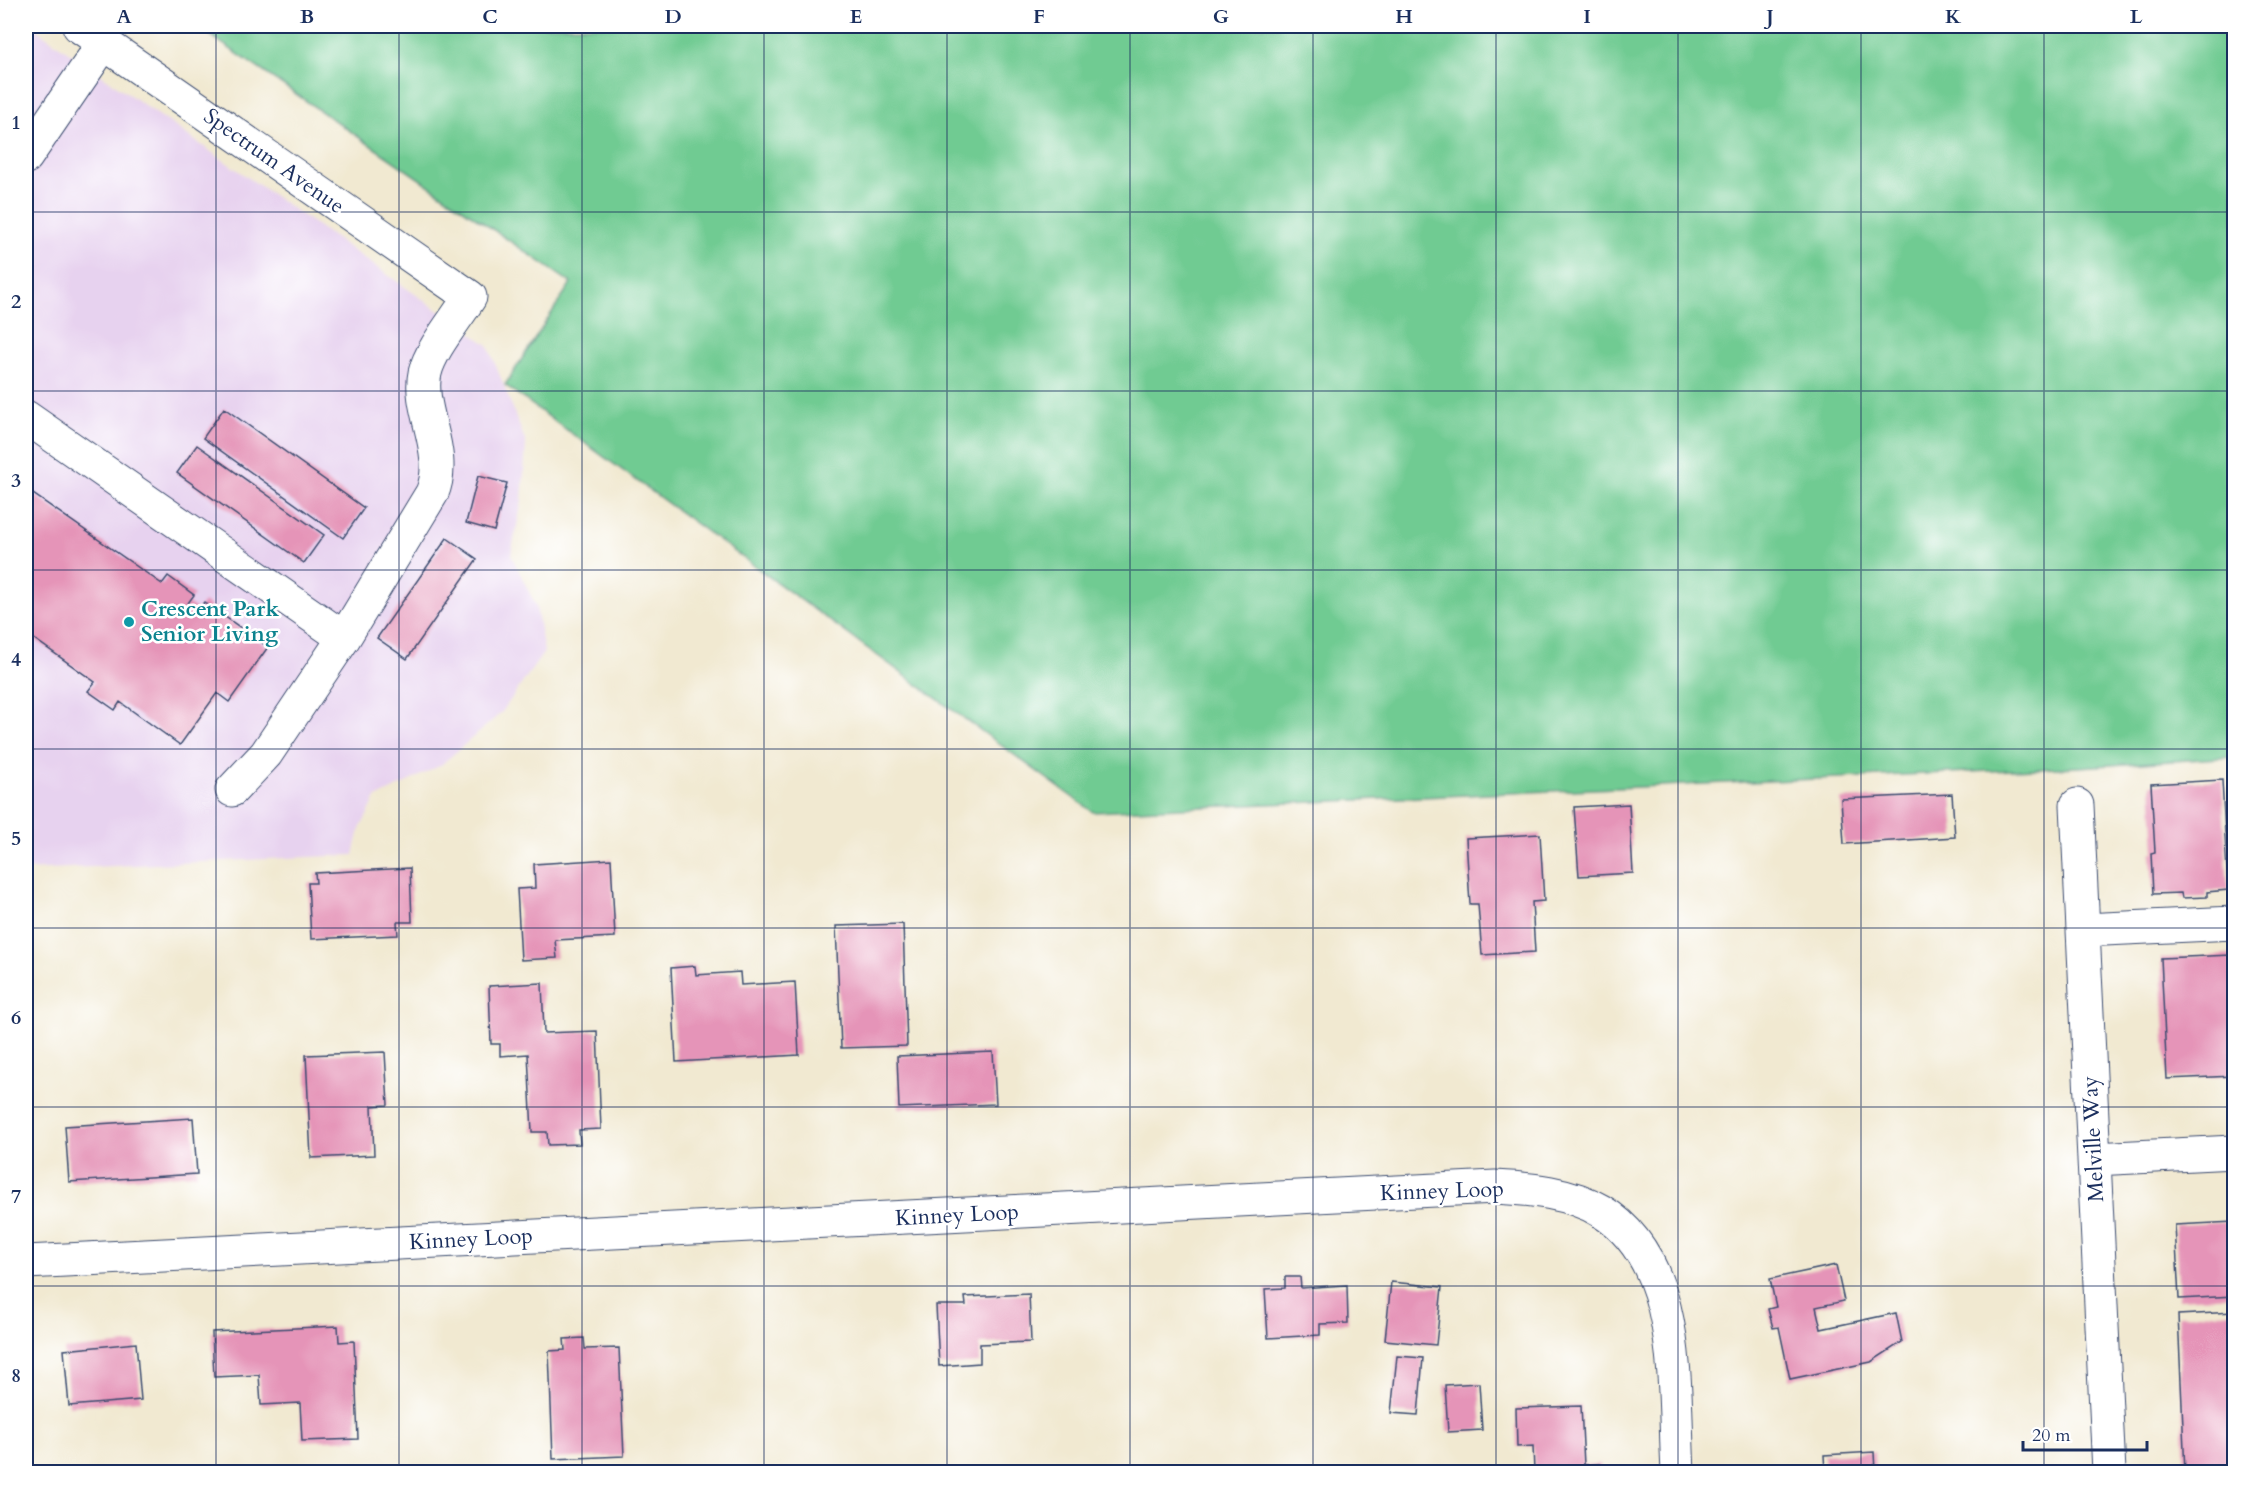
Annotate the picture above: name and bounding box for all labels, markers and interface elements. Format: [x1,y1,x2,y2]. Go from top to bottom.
text: A [116,3,132,30]
text: B [300,3,314,30]
text: C [482,3,498,30]
text: D [664,3,682,30]
text: E [850,3,862,30]
text: F [1033,3,1045,30]
text: G [1213,3,1229,30]
text: H [1395,3,1413,30]
text: I [1583,3,1591,30]
text: J [1763,3,1774,30]
text: K [1945,3,1962,30]
text: L [2130,3,2143,30]
street label: Spectrum Avenue [198,101,350,221]
text: 1 [11,109,21,136]
text: 2 [11,288,21,315]
text: 3 [11,467,21,494]
place label: Crescent Park Senior Living [141,594,279,649]
marker: Crescent Park Senior Living [122,615,136,629]
text: 4 [11,646,21,673]
text: 5 [11,825,21,852]
text: 6 [11,1004,21,1031]
street label: Melville Way [2075,1075,2111,1203]
street label: Kinney Loop [1380,1174,1504,1208]
text: 7 [11,1183,21,1210]
street label: Kinney Loop [894,1197,1020,1233]
street label: Kinney Loop [408,1221,534,1257]
text: 8 [11,1362,21,1389]
scale bar [2023,1414,2148,1452]
text: 20 m [2032,1423,2071,1448]

